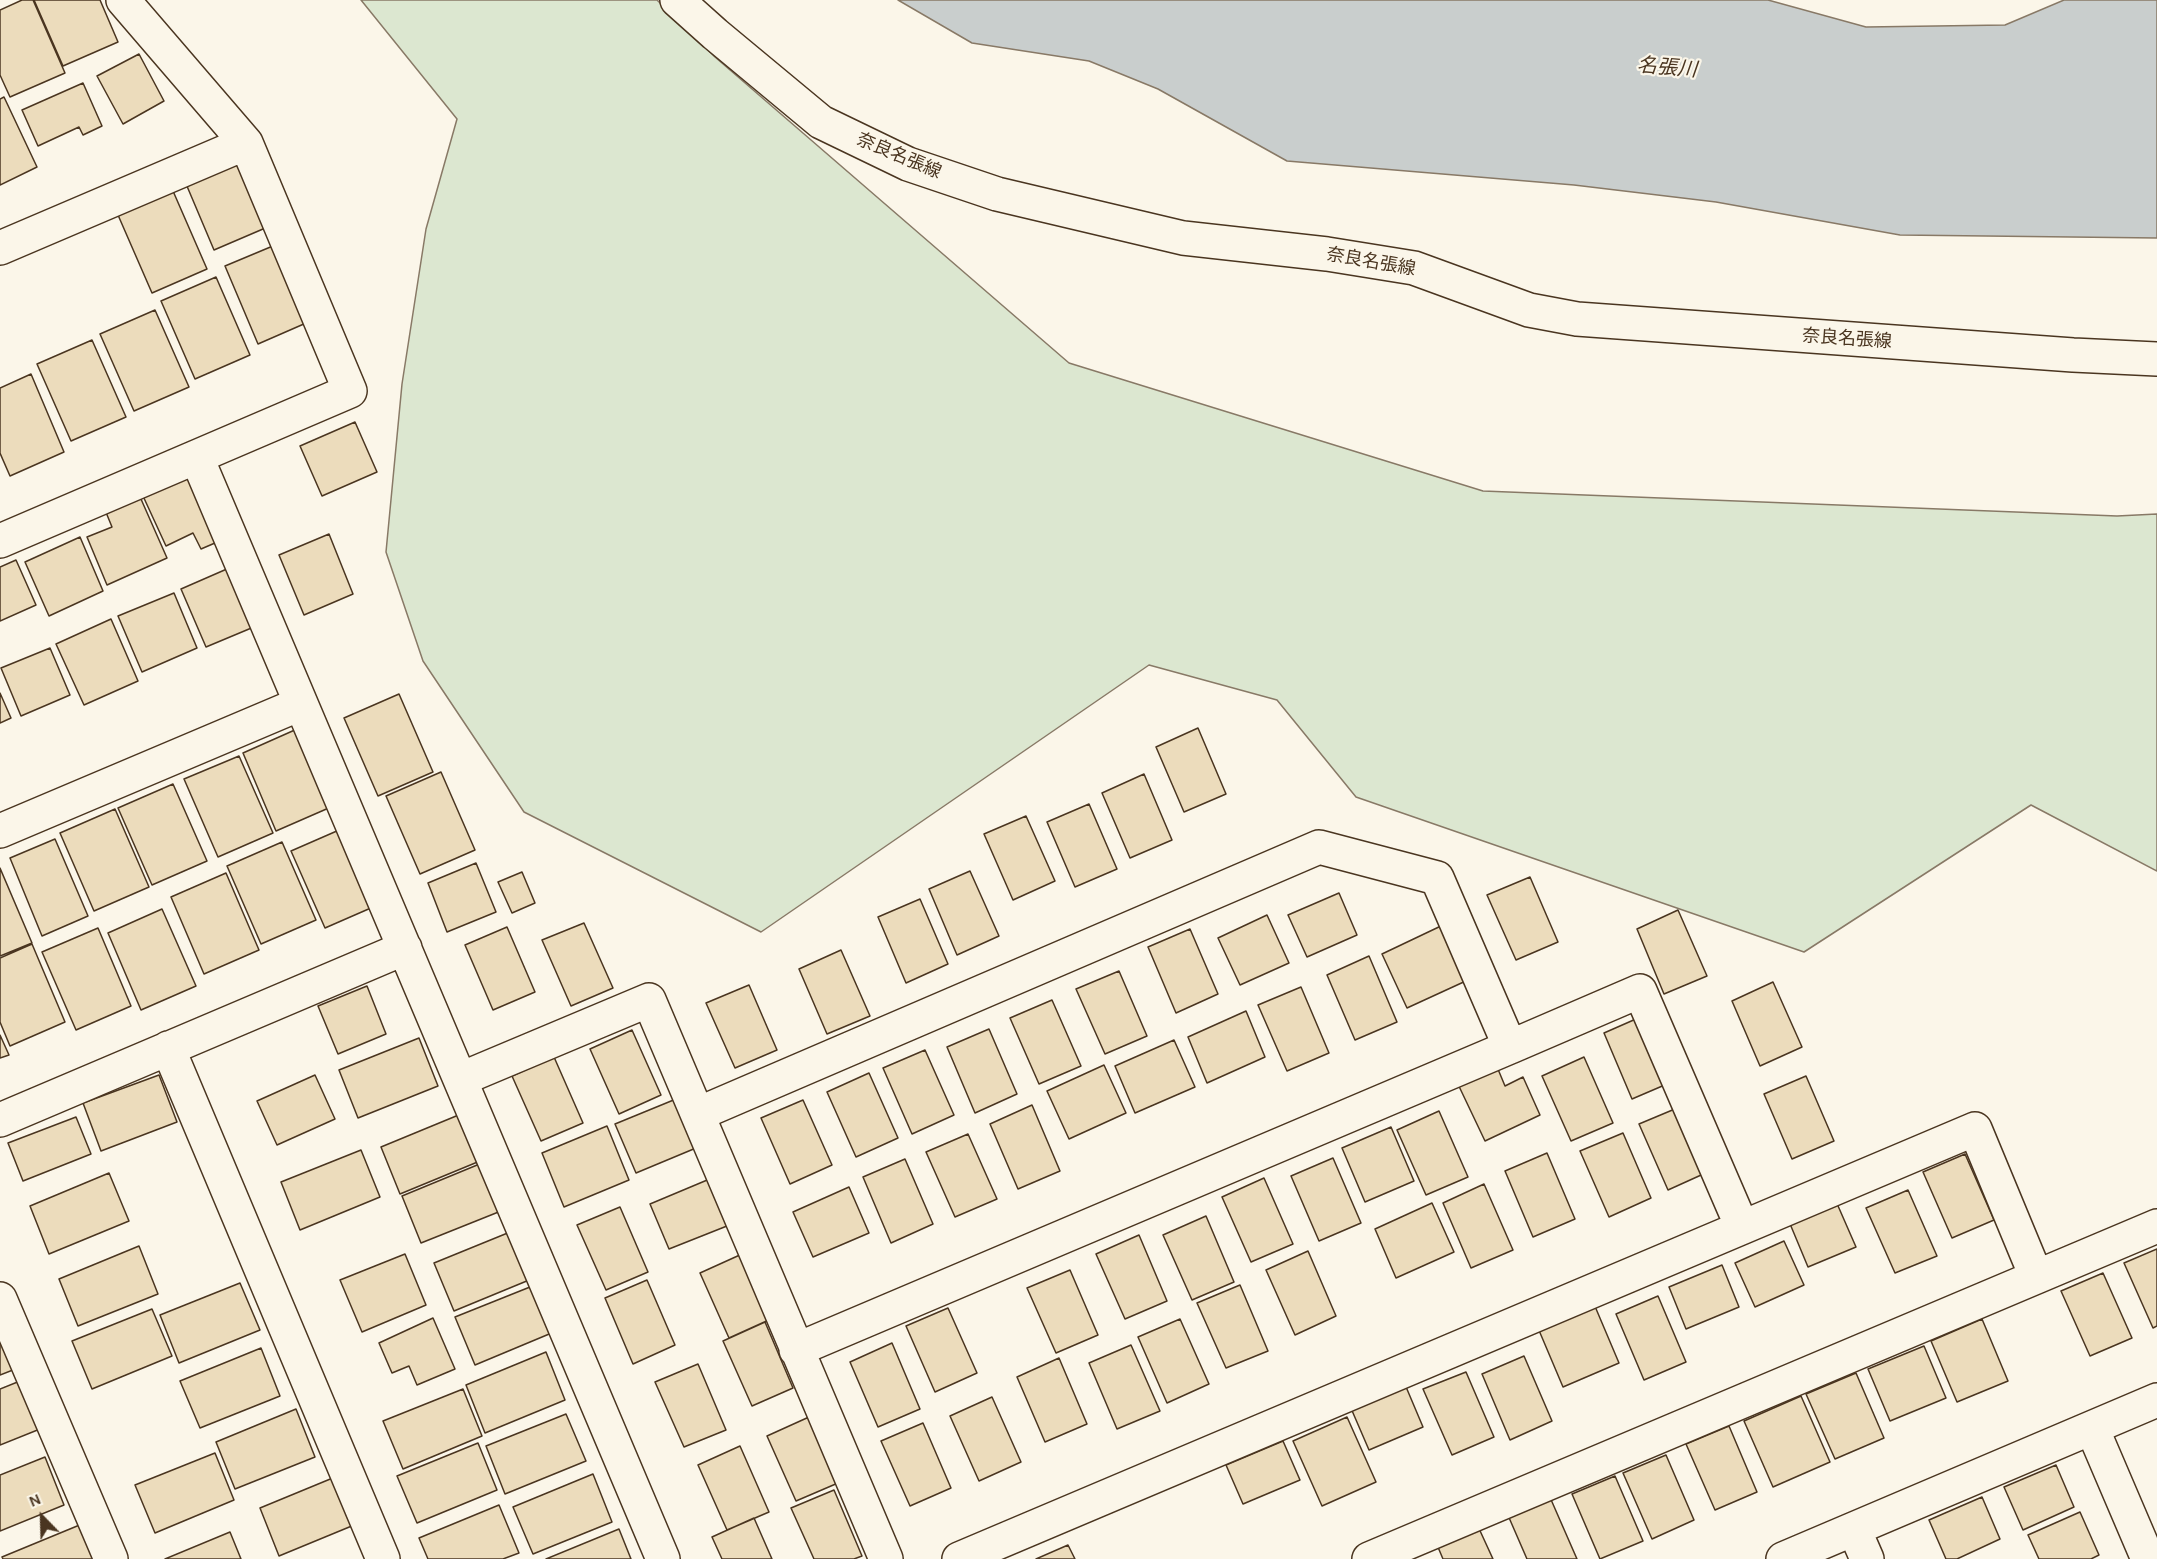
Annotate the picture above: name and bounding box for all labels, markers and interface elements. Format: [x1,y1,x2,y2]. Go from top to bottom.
water label: 名張川 [1636,53,1698,83]
street label: 奈良名張線 [853,128,945,184]
street label: 奈良名張線 [1325,244,1417,280]
street label: 奈良名張線 [1801,325,1893,353]
north arrow [12,1487,72,1547]
text: N [26,1489,44,1511]

